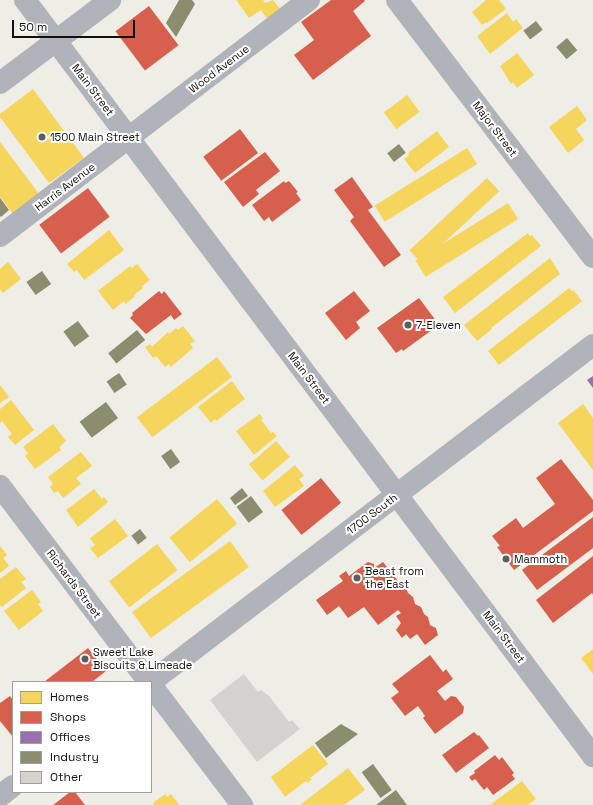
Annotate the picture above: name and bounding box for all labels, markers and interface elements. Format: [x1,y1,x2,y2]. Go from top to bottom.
scale bar [14,12,137,38]
text: 50 m [19,19,47,35]
street label: Wood Avenue [186,42,252,96]
street label: Main Street [69,61,117,119]
street label: Major Street [470,99,520,159]
place label: 1500 Main Street [50,130,140,144]
marker: 1500 Main Street [37,132,47,142]
street label: Harris Avenue [32,160,98,214]
place label: 7-Eleven [416,318,461,332]
marker: 7-Eleven [403,320,413,330]
street label: Main Street [285,349,333,407]
street label: 1700 South [344,491,400,537]
street label: Richards Street [44,547,104,621]
place label: Mammoth [514,552,567,566]
marker: Mammoth [501,554,511,564]
place label: Beast from the East [365,565,424,591]
marker: Beast from the East [352,573,362,583]
street label: Main Street [480,608,528,666]
place label: Sweet Lake Biscuits & Limeade [93,646,192,672]
marker: Sweet Lake Biscuits & Limeade [80,654,90,664]
legend [12,681,152,793]
text: Homes [50,689,89,705]
text: Shops [50,709,86,725]
text: Offices [50,729,90,745]
text: Industry [50,749,99,765]
text: Other [50,769,83,785]

